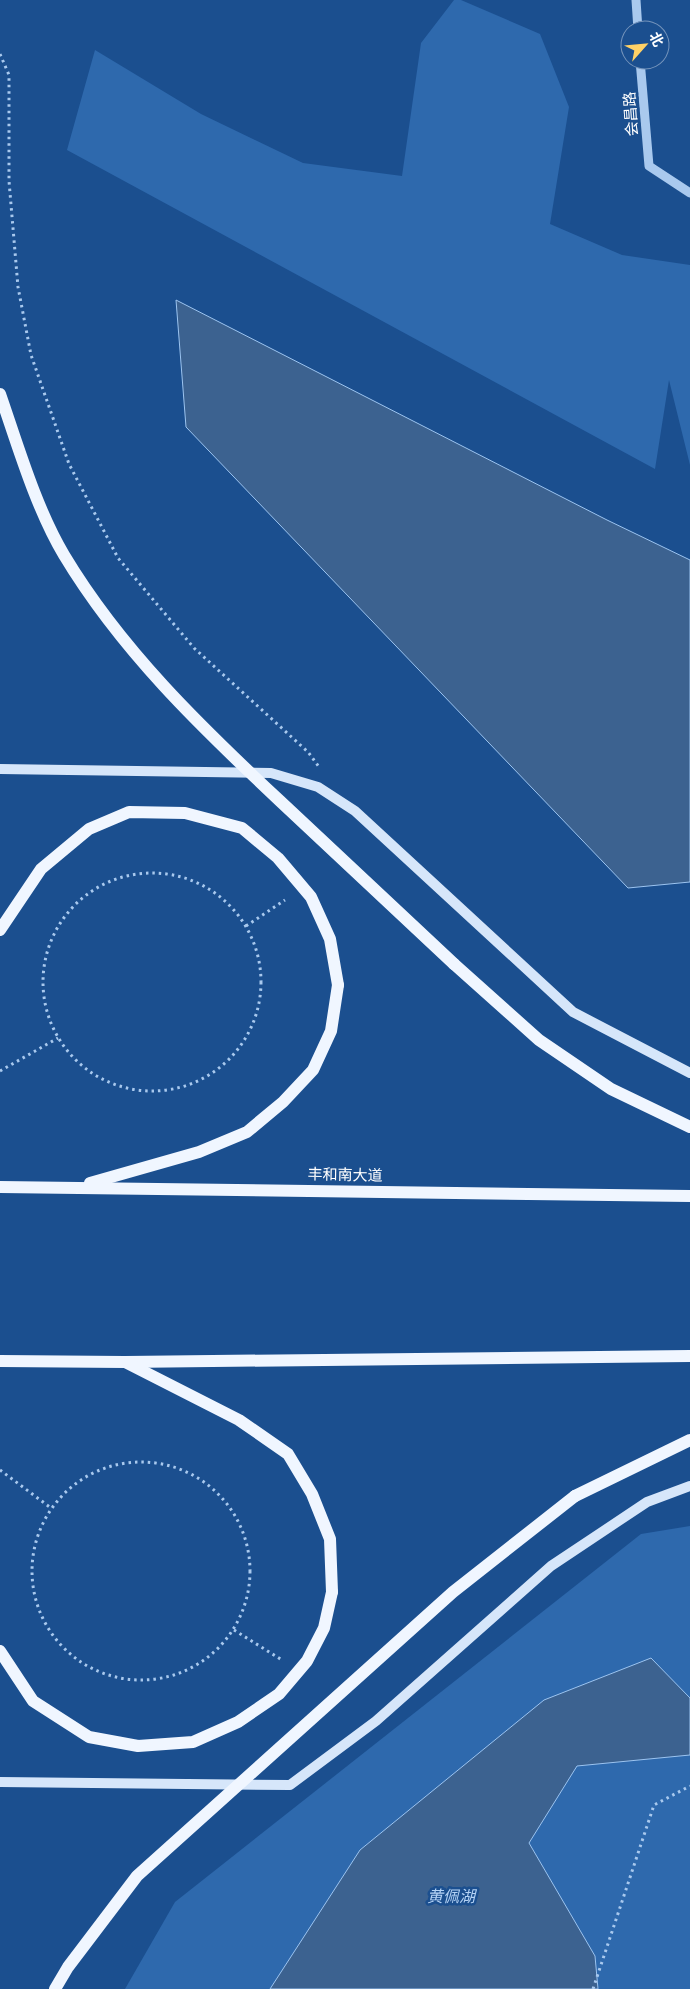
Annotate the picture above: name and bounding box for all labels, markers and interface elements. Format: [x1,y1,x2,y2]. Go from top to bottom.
north arrow [620,20,670,70]
text: 北 [646,29,667,49]
street label: 会昌路 [620,91,642,137]
street label: 丰和南大道 [307,1165,383,1185]
water label: 黄佩湖 [427,1887,478,1906]

